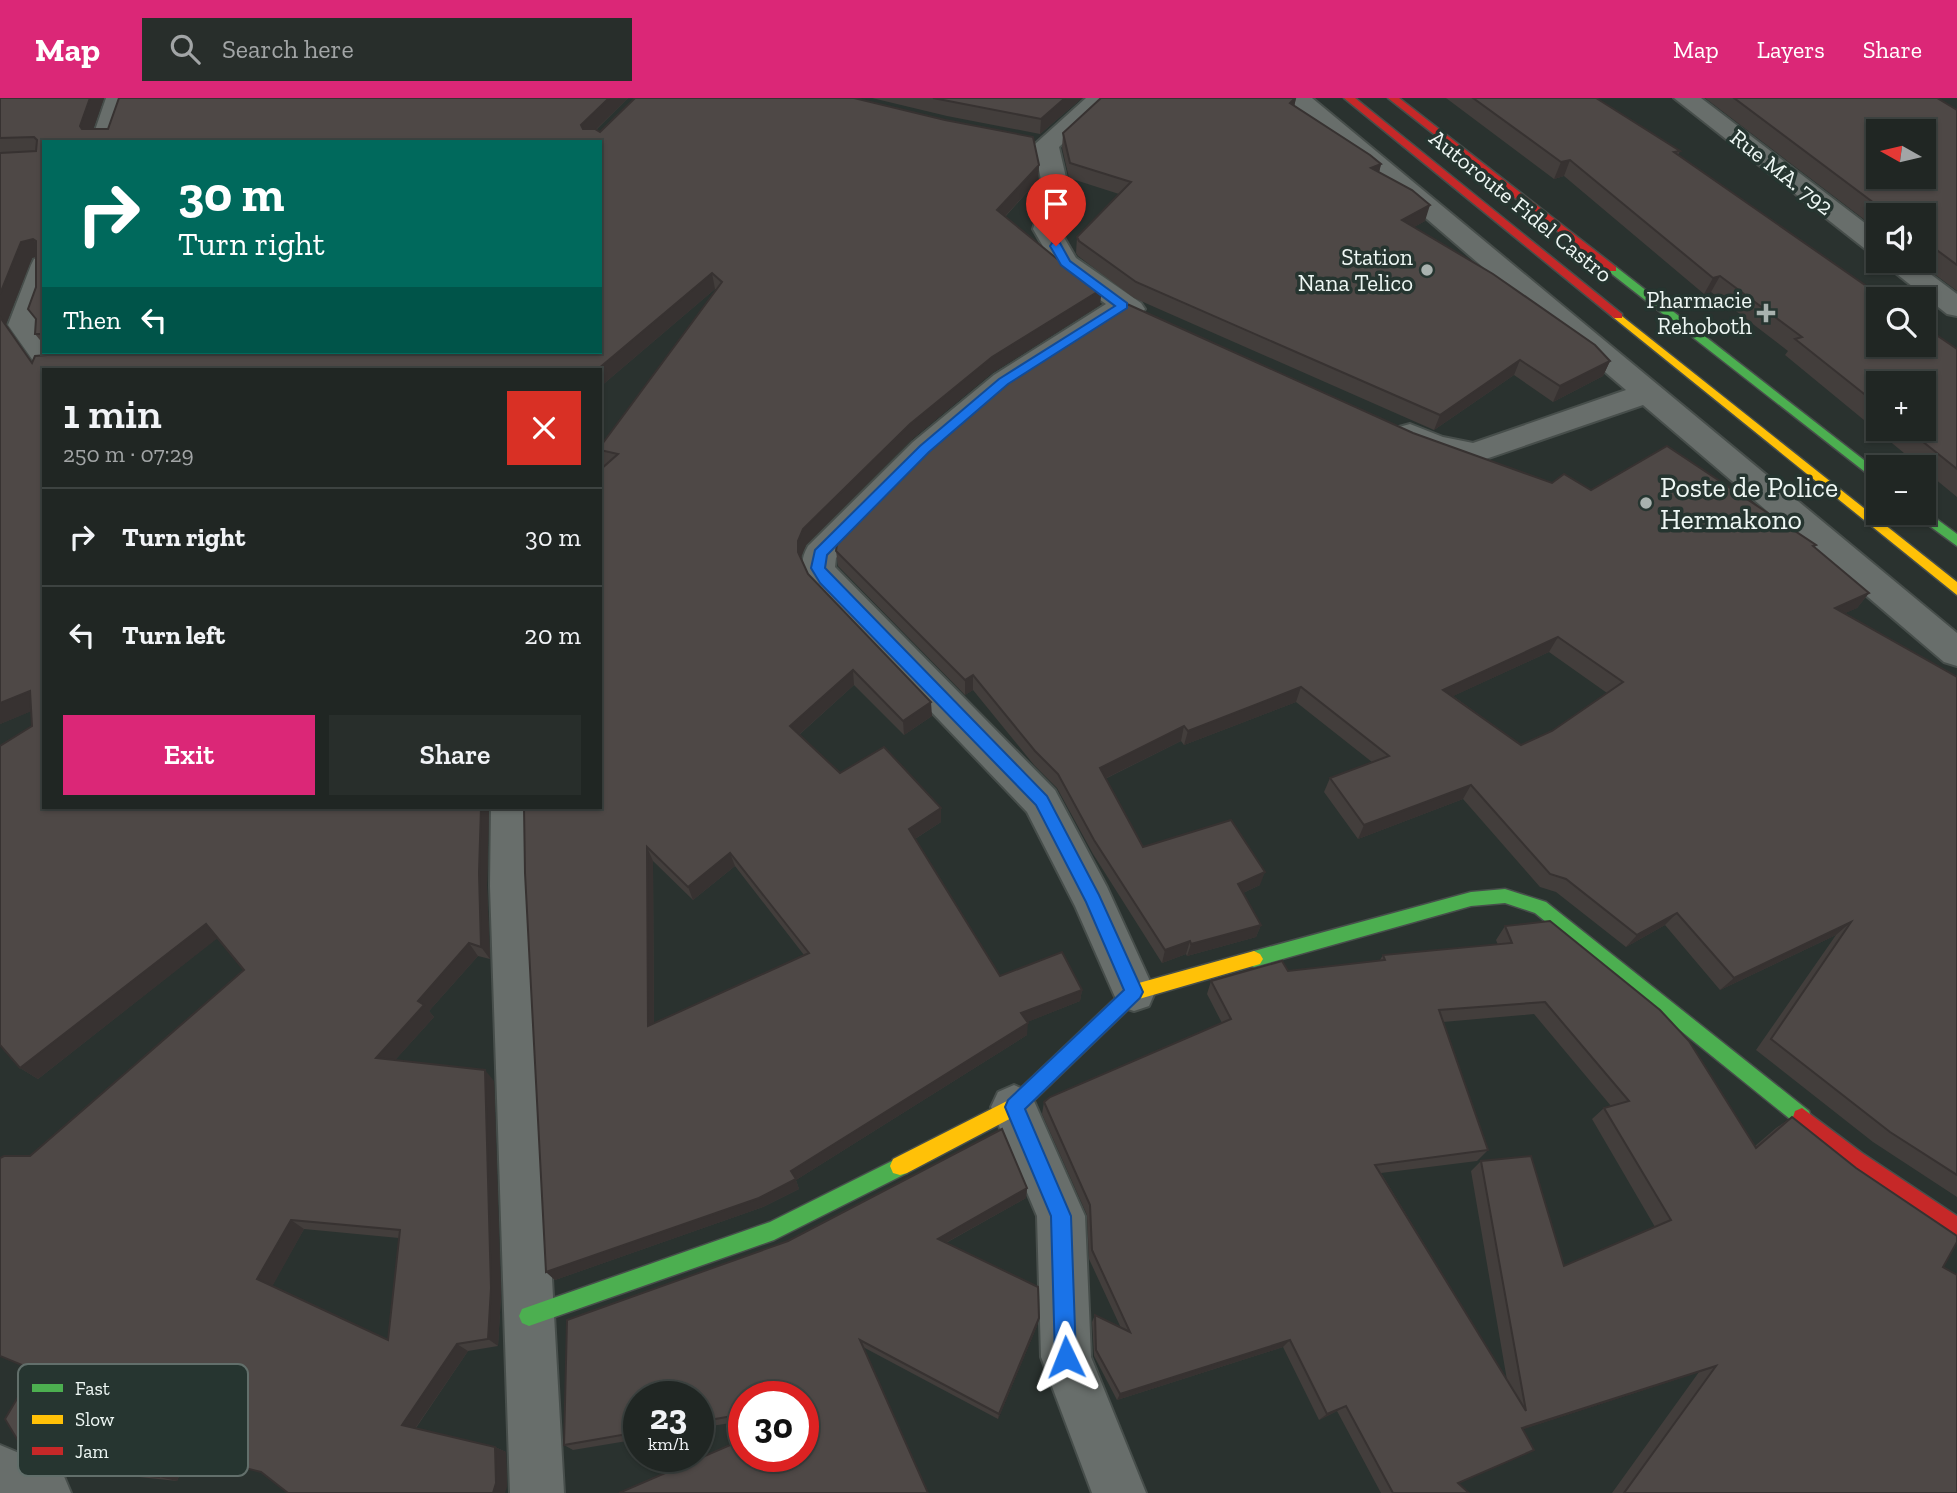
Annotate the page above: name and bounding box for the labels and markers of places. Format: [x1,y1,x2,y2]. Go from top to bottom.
pin [1026,174,1086,246]
place label: Station Nana Telico [1298,243,1413,297]
marker: Station Nana Telico [1419,262,1435,278]
place label: Pharmacie Rehoboth [1646,286,1752,340]
marker: Pharmacie Rehoboth [1758,305,1774,321]
place label: Poste de Police Hermakono [1660,471,1838,536]
marker: Poste de Police Hermakono [1638,495,1654,511]

